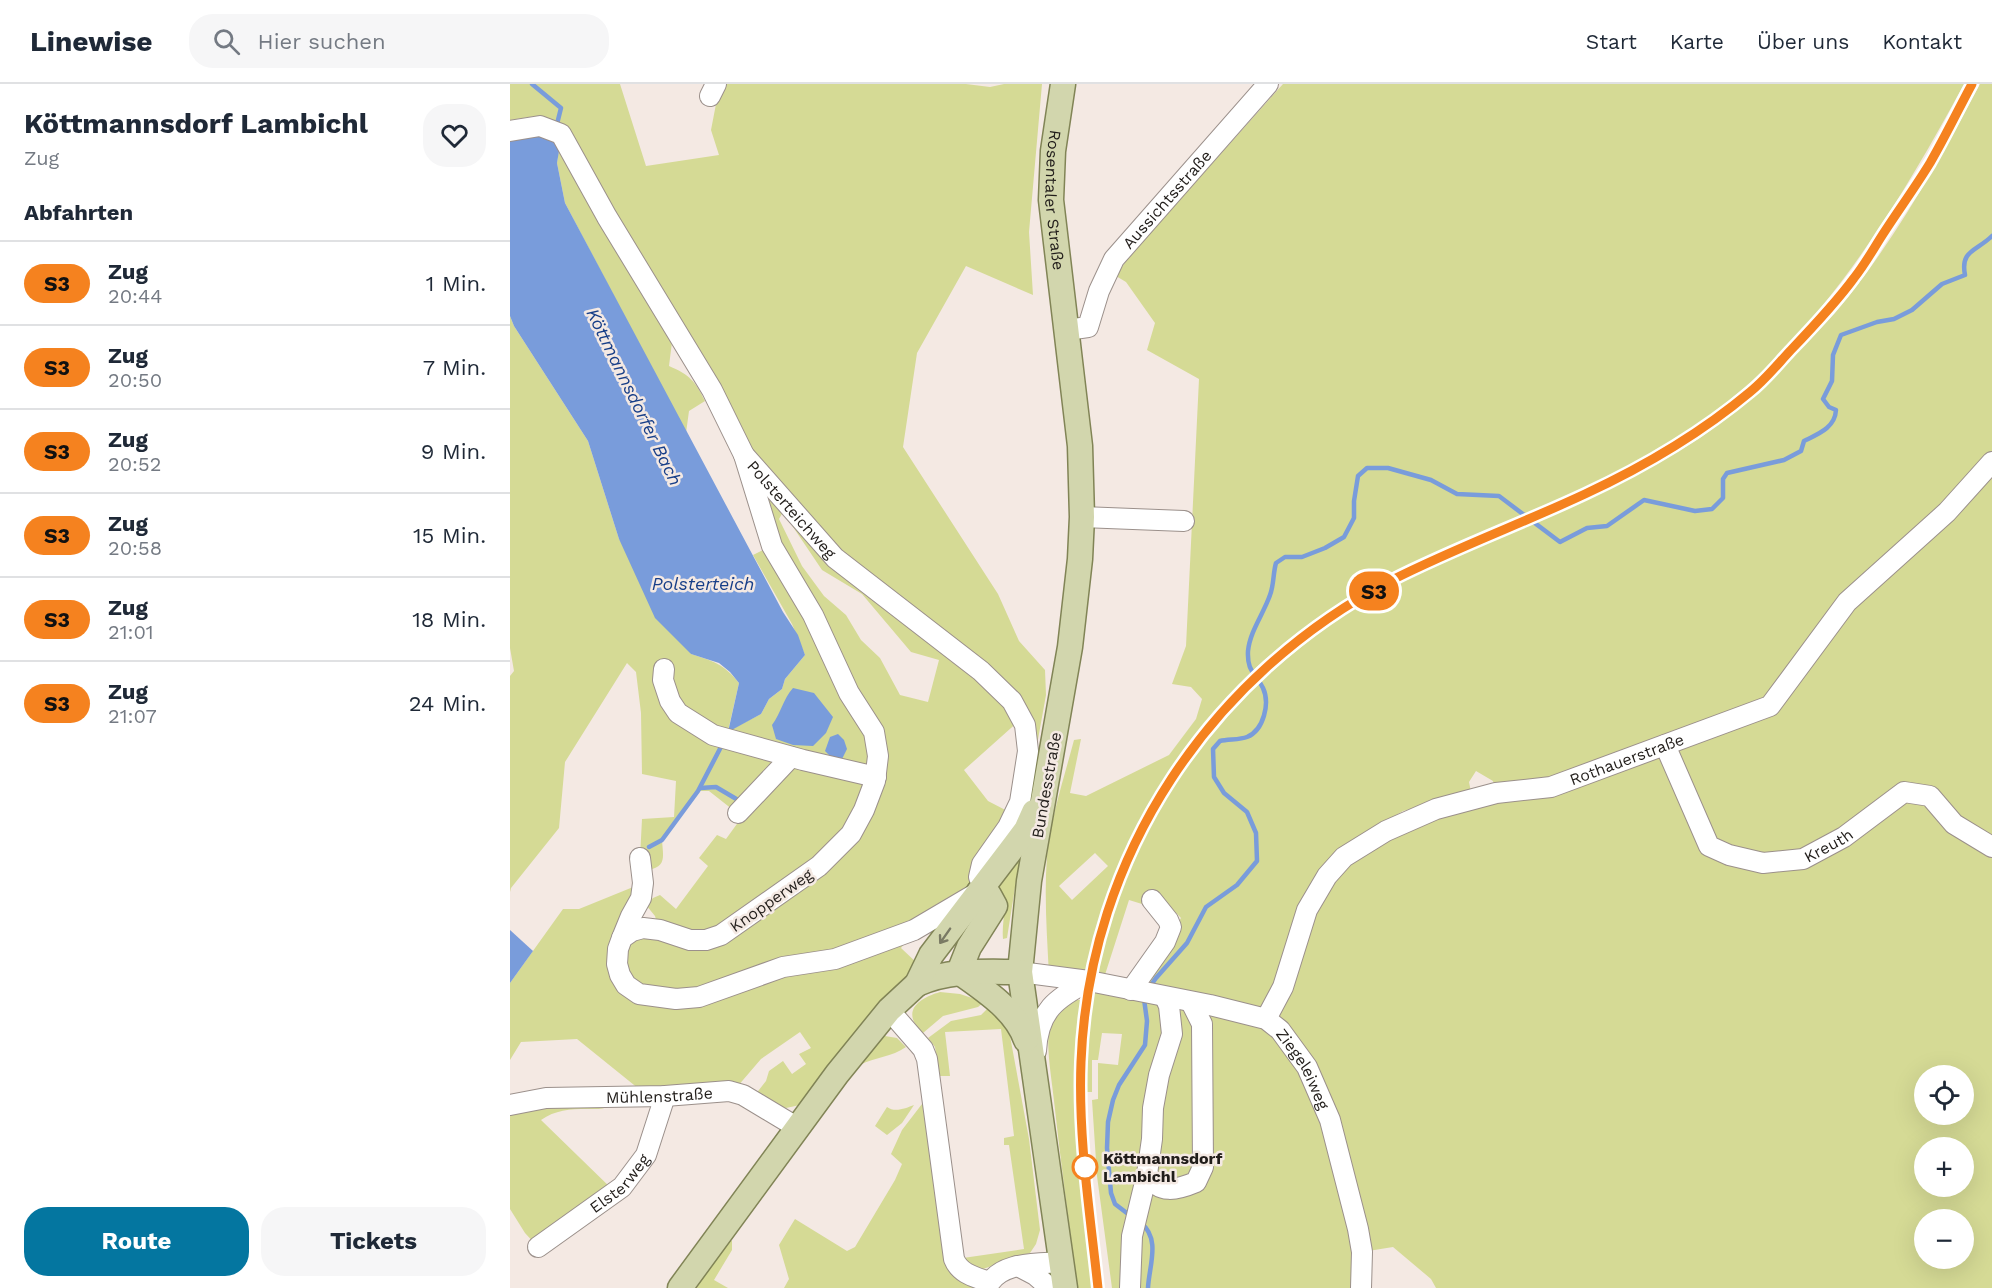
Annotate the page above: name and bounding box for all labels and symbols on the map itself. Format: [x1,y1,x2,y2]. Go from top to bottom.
street label: Rosentaler Straße [1041,129,1068,271]
street label: Aussichtsstraße [1119,146,1216,253]
water label: Köttmannsdorfer Bach [582,305,686,489]
street label: Polsterteichweg [743,457,840,563]
line badge: S3 [1347,572,1401,610]
water label: Polsterteich [652,573,754,594]
street label: Bundesstraße [1028,730,1065,840]
street label: Rothauerstraße [1567,730,1687,789]
street label: Kreuth [1801,825,1857,867]
street label: Knopperweg [726,865,817,936]
one-way arrow [939,927,951,944]
street label: Ziegeleiweg [1272,1025,1333,1113]
street label: Mühlenstraße [606,1083,713,1107]
place label: Köttmannsdorf Lambichl [1103,1149,1223,1186]
street label: Elsterweg [586,1150,654,1217]
marker: Köttmannsdorf Lambichl [1072,1154,1098,1180]

